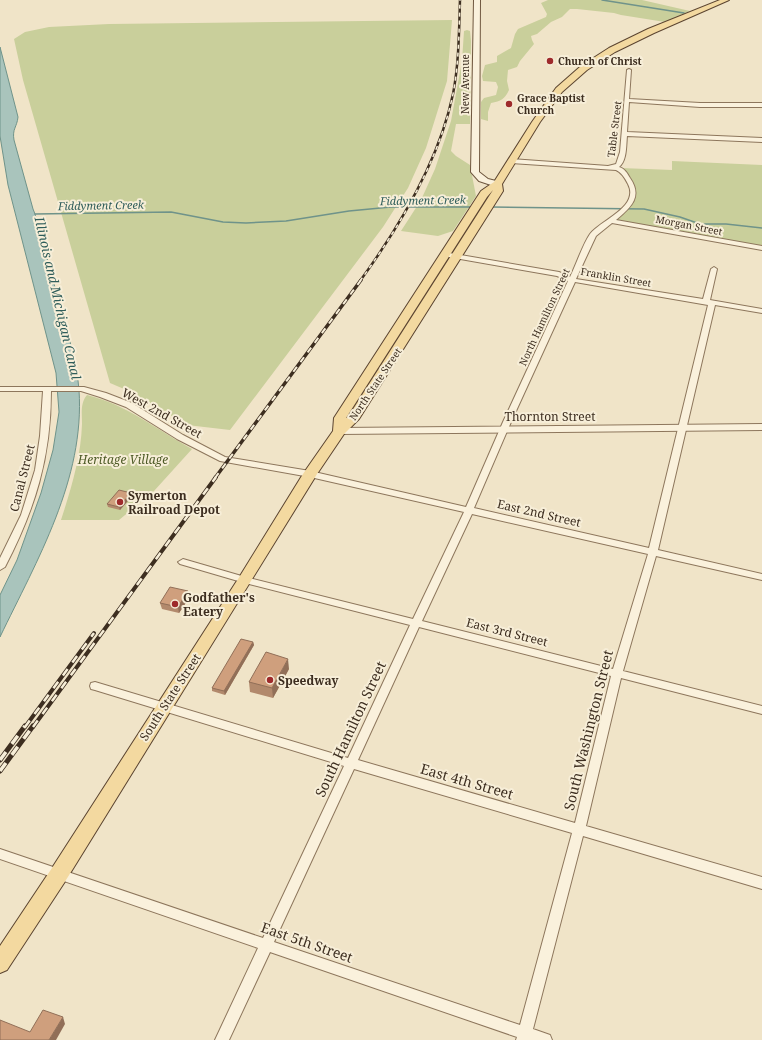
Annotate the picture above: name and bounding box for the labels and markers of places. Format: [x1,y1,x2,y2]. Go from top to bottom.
place label: Church of Christ [558,54,642,68]
marker: Church of Christ [545,56,555,66]
place label: Grace Baptist Church [517,91,585,117]
marker: Grace Baptist Church [504,99,514,109]
place label: Symerton Railroad Depot [128,487,220,518]
marker: Symerton Railroad Depot [115,497,125,507]
place label: Godfather's Eatery [183,589,255,620]
marker: Godfather's Eatery [170,599,180,609]
place label: Speedway [278,672,338,689]
marker: Speedway [265,675,275,685]

